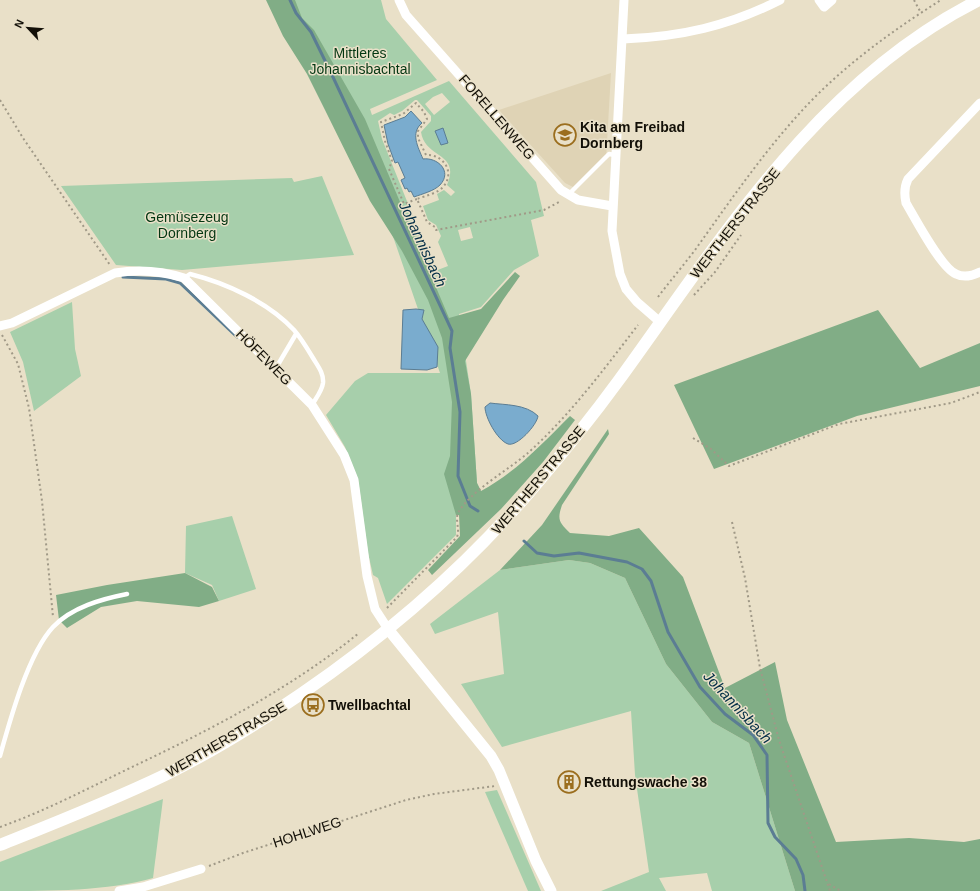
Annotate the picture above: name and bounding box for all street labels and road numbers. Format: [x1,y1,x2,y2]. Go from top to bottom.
street label: FORELLENWEG [456,71,538,163]
street label: WERTHERSTRASSE [687,165,783,281]
street label: HÖFEWEG [233,325,296,388]
street label: WERTHERSTRASSE [488,423,588,537]
street label: WERTHERSTRASSE [163,698,289,780]
street label: HOHLWEG [271,813,343,851]

